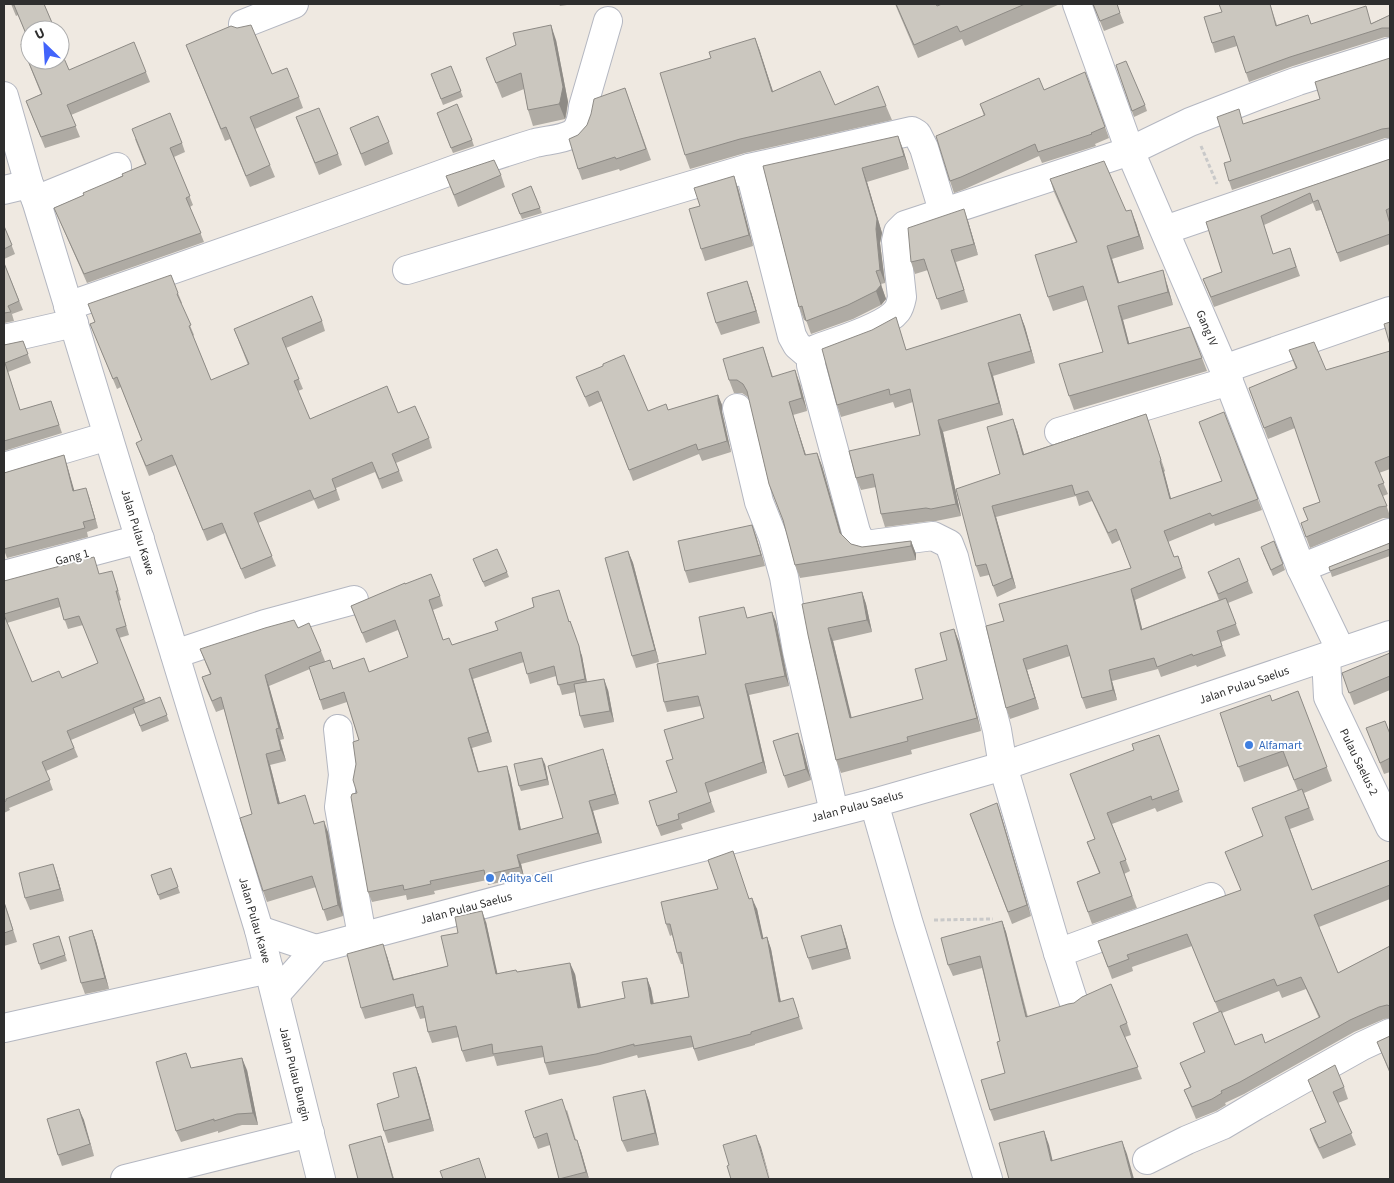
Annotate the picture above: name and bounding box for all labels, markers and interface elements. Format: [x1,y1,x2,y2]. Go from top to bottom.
north arrow [20,20,70,70]
text: U [31,23,48,45]
street label: Gang IV [1191,307,1222,350]
street label: Jalan Pulau Kawe [116,487,159,577]
street label: Gang 1 [53,545,91,570]
street label: Jalan Pulau Saelus [1197,662,1291,709]
street label: Pulau Saelus 2 [1335,726,1382,799]
place label: Alfamart [1259,737,1302,754]
marker: Alfamart [1243,739,1255,751]
street label: Jalan Pulau Saelus [809,786,905,827]
place label: Aditya Cell [500,870,553,887]
marker: Aditya Cell [484,872,496,884]
street label: Jalan Pulau Kawe [234,875,275,965]
street label: Jalan Pulau Saelus [418,888,514,929]
street label: Jalan Pulau Bungin [275,1025,314,1123]

